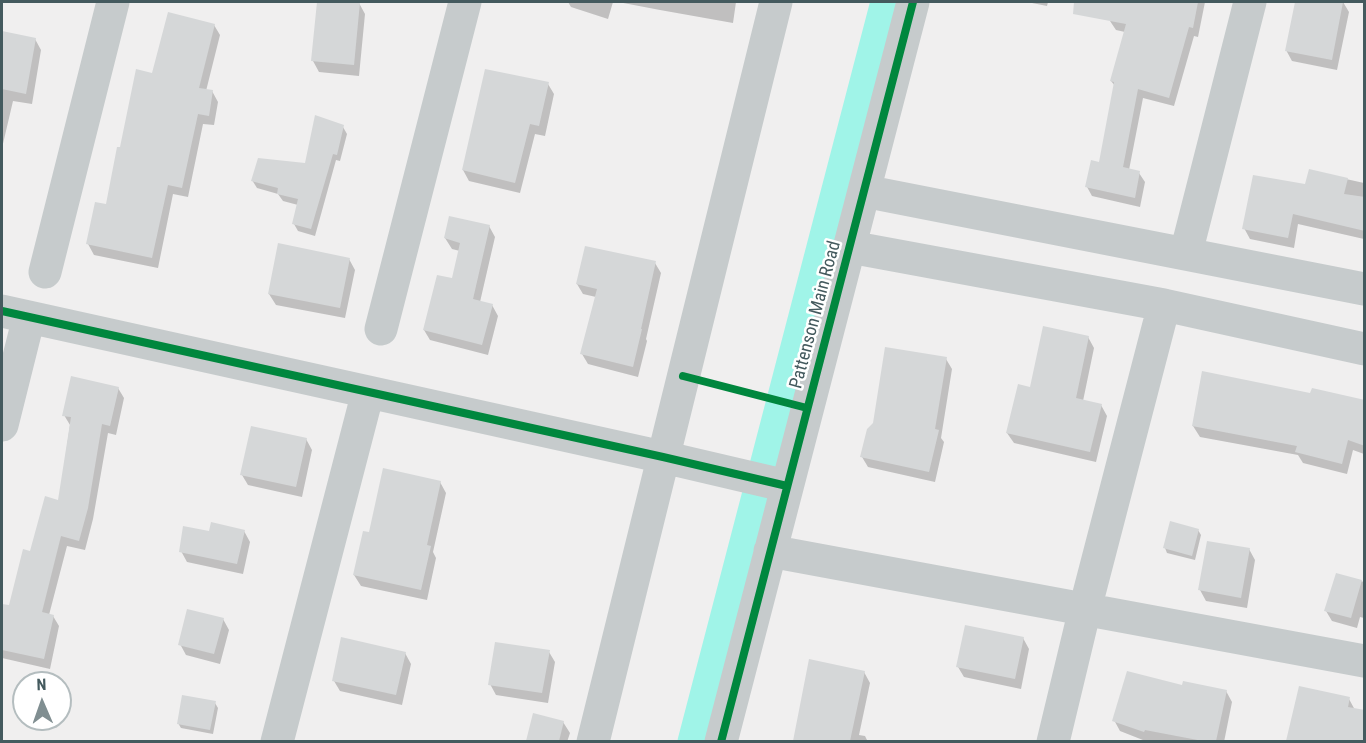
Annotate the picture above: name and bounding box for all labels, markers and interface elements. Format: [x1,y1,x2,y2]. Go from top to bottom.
street label: Pattenson Main Road [786,239,846,391]
north arrow [12,671,72,731]
text: N [36,675,47,694]

